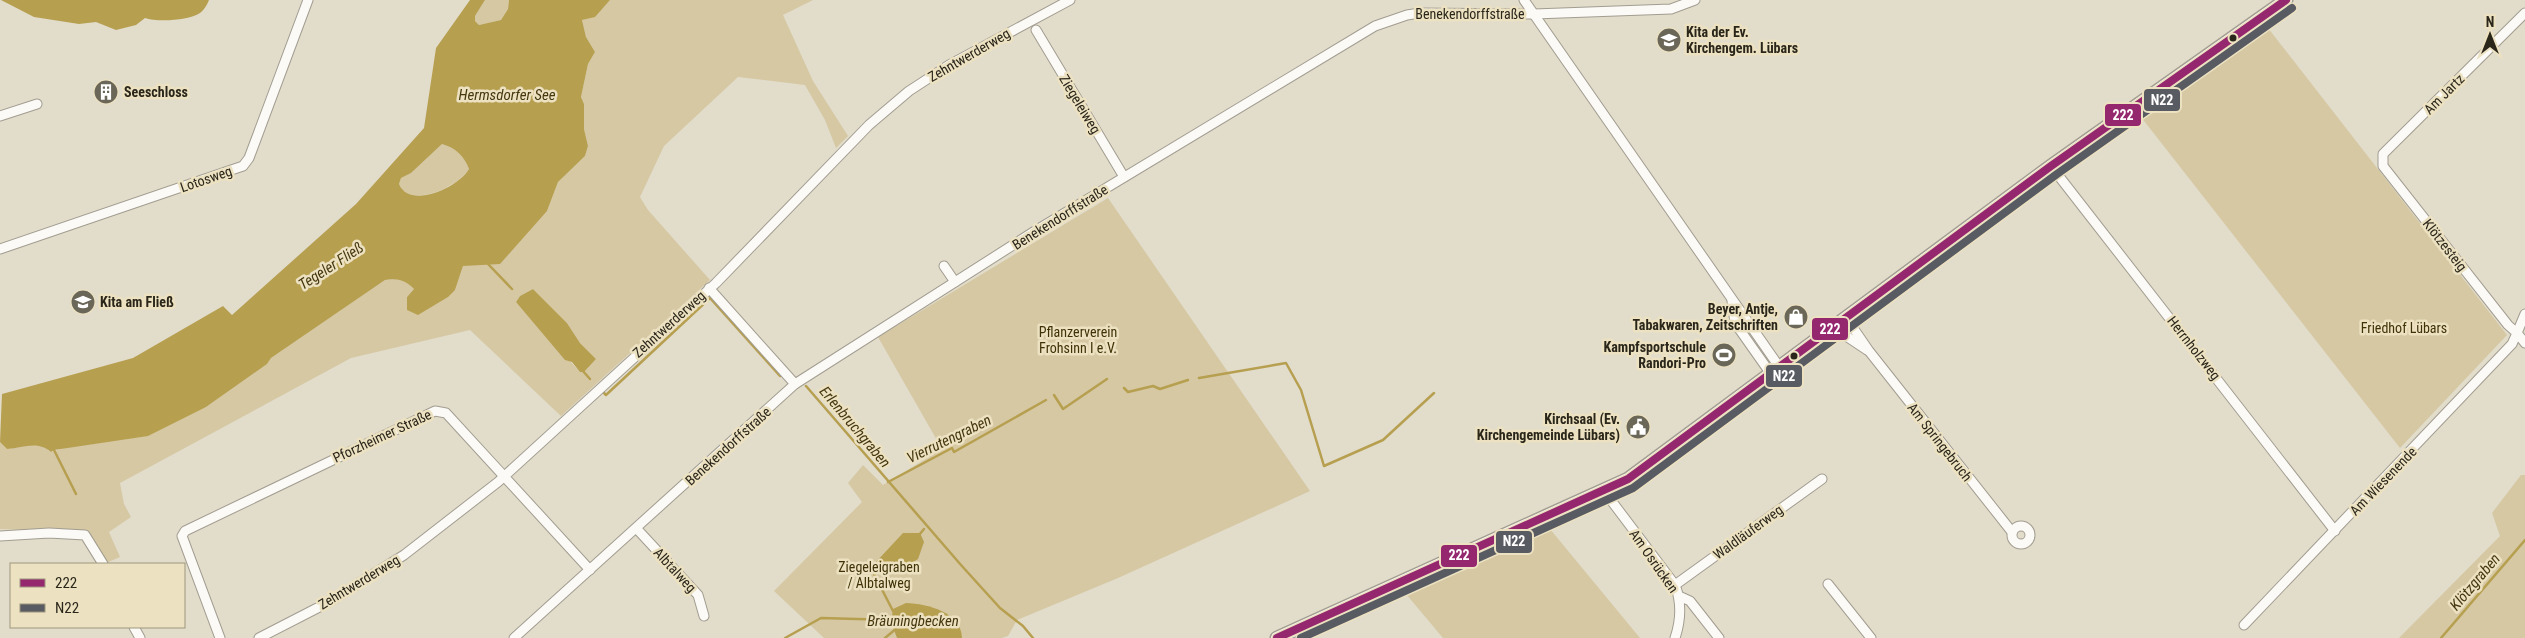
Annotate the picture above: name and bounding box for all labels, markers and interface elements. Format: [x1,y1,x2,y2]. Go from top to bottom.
street label: Benekendorffstraße [1415,6,1525,22]
north arrow [2465,10,2515,60]
text: N [2486,14,2494,30]
place label: Kita der Ev. Kirchengem. Lübars [1686,24,1798,56]
street label: Zehntwerderweg [925,25,1013,85]
school or university icon: Kita der Ev. Kirchengem. Lübars [1656,27,1682,53]
unlabelled marker [2228,33,2238,43]
street label: Am Jartz [2421,71,2467,117]
street label: Ziegeleiweg [1056,72,1104,136]
building icon: Seeschloss [93,79,119,105]
place label: Seeschloss [124,84,188,100]
water label: Hermsdorfer See [458,86,556,104]
line badge: N22 [2143,88,2181,112]
text: N22 [2151,92,2173,108]
line badge: 222 [2104,103,2142,127]
text: 222 [2112,107,2134,123]
street label: Lotosweg [178,163,234,195]
street label: Benekendorffstraße [1009,181,1111,253]
street label: Klötzesteig [2420,216,2470,274]
water label: Tegeler Fließ [295,238,367,294]
street label: Zehntwerderweg [630,287,708,361]
school or university icon: Kita am Fließ [70,289,96,315]
place label: Kita am Fließ [100,294,174,310]
place label: Beyer, Antje, Tabakwaren, Zeitschriften [1632,301,1778,333]
shop icon: Beyer, Antje, Tabakwaren, Zeitschriften [1783,304,1809,330]
street label: Herrnholzweg [2164,313,2224,383]
line badge: 222 [1811,317,1849,341]
park label: Friedhof Lübars [2361,320,2447,336]
text: 222 [1819,321,1841,337]
park label: Pflanzerverein Frohsinn I e.V. [1039,324,1117,356]
place label: Kampfsportschule Randori-Pro [1603,339,1706,371]
sports icon: Kampfsportschule Randori-Pro [1711,342,1737,368]
unlabelled marker [1789,351,1799,361]
line badge: N22 [1765,364,1803,388]
text: N22 [1773,368,1795,384]
water label: Erlenbruchgraben [816,383,894,471]
street label: Am Springebruch [1904,400,1976,484]
street label: Benekendorffstraße [682,403,774,489]
street label: Pforzheimer Straße [330,406,434,466]
water label: Vierrutengraben [904,411,994,467]
place label: Kirchsaal (Ev. Kirchengemeinde Lübars) [1477,411,1620,444]
public building icon: Kirchsaal (Ev. Kirchengemeinde Lübars) [1625,414,1651,440]
street label: Am Wiesenende [2346,443,2420,519]
street label: Waldläuferweg [1710,501,1786,563]
street label: Am Osrücken [1626,526,1682,596]
line badge: N22 [1495,530,1533,554]
text: N22 [1503,533,1525,549]
street label: Albtalweg [650,544,700,596]
line badge: 222 [1440,544,1478,568]
text: 222 [1448,547,1470,563]
water label: Klötzgraben [2446,550,2504,614]
street label: Zehntwerderweg [316,552,402,612]
park label: Ziegeleigraben / Albtalweg [838,559,920,591]
legend [10,563,185,628]
text: 222 [55,574,77,592]
text: N22 [55,599,79,617]
water label: Bräuningbecken [867,612,959,630]

